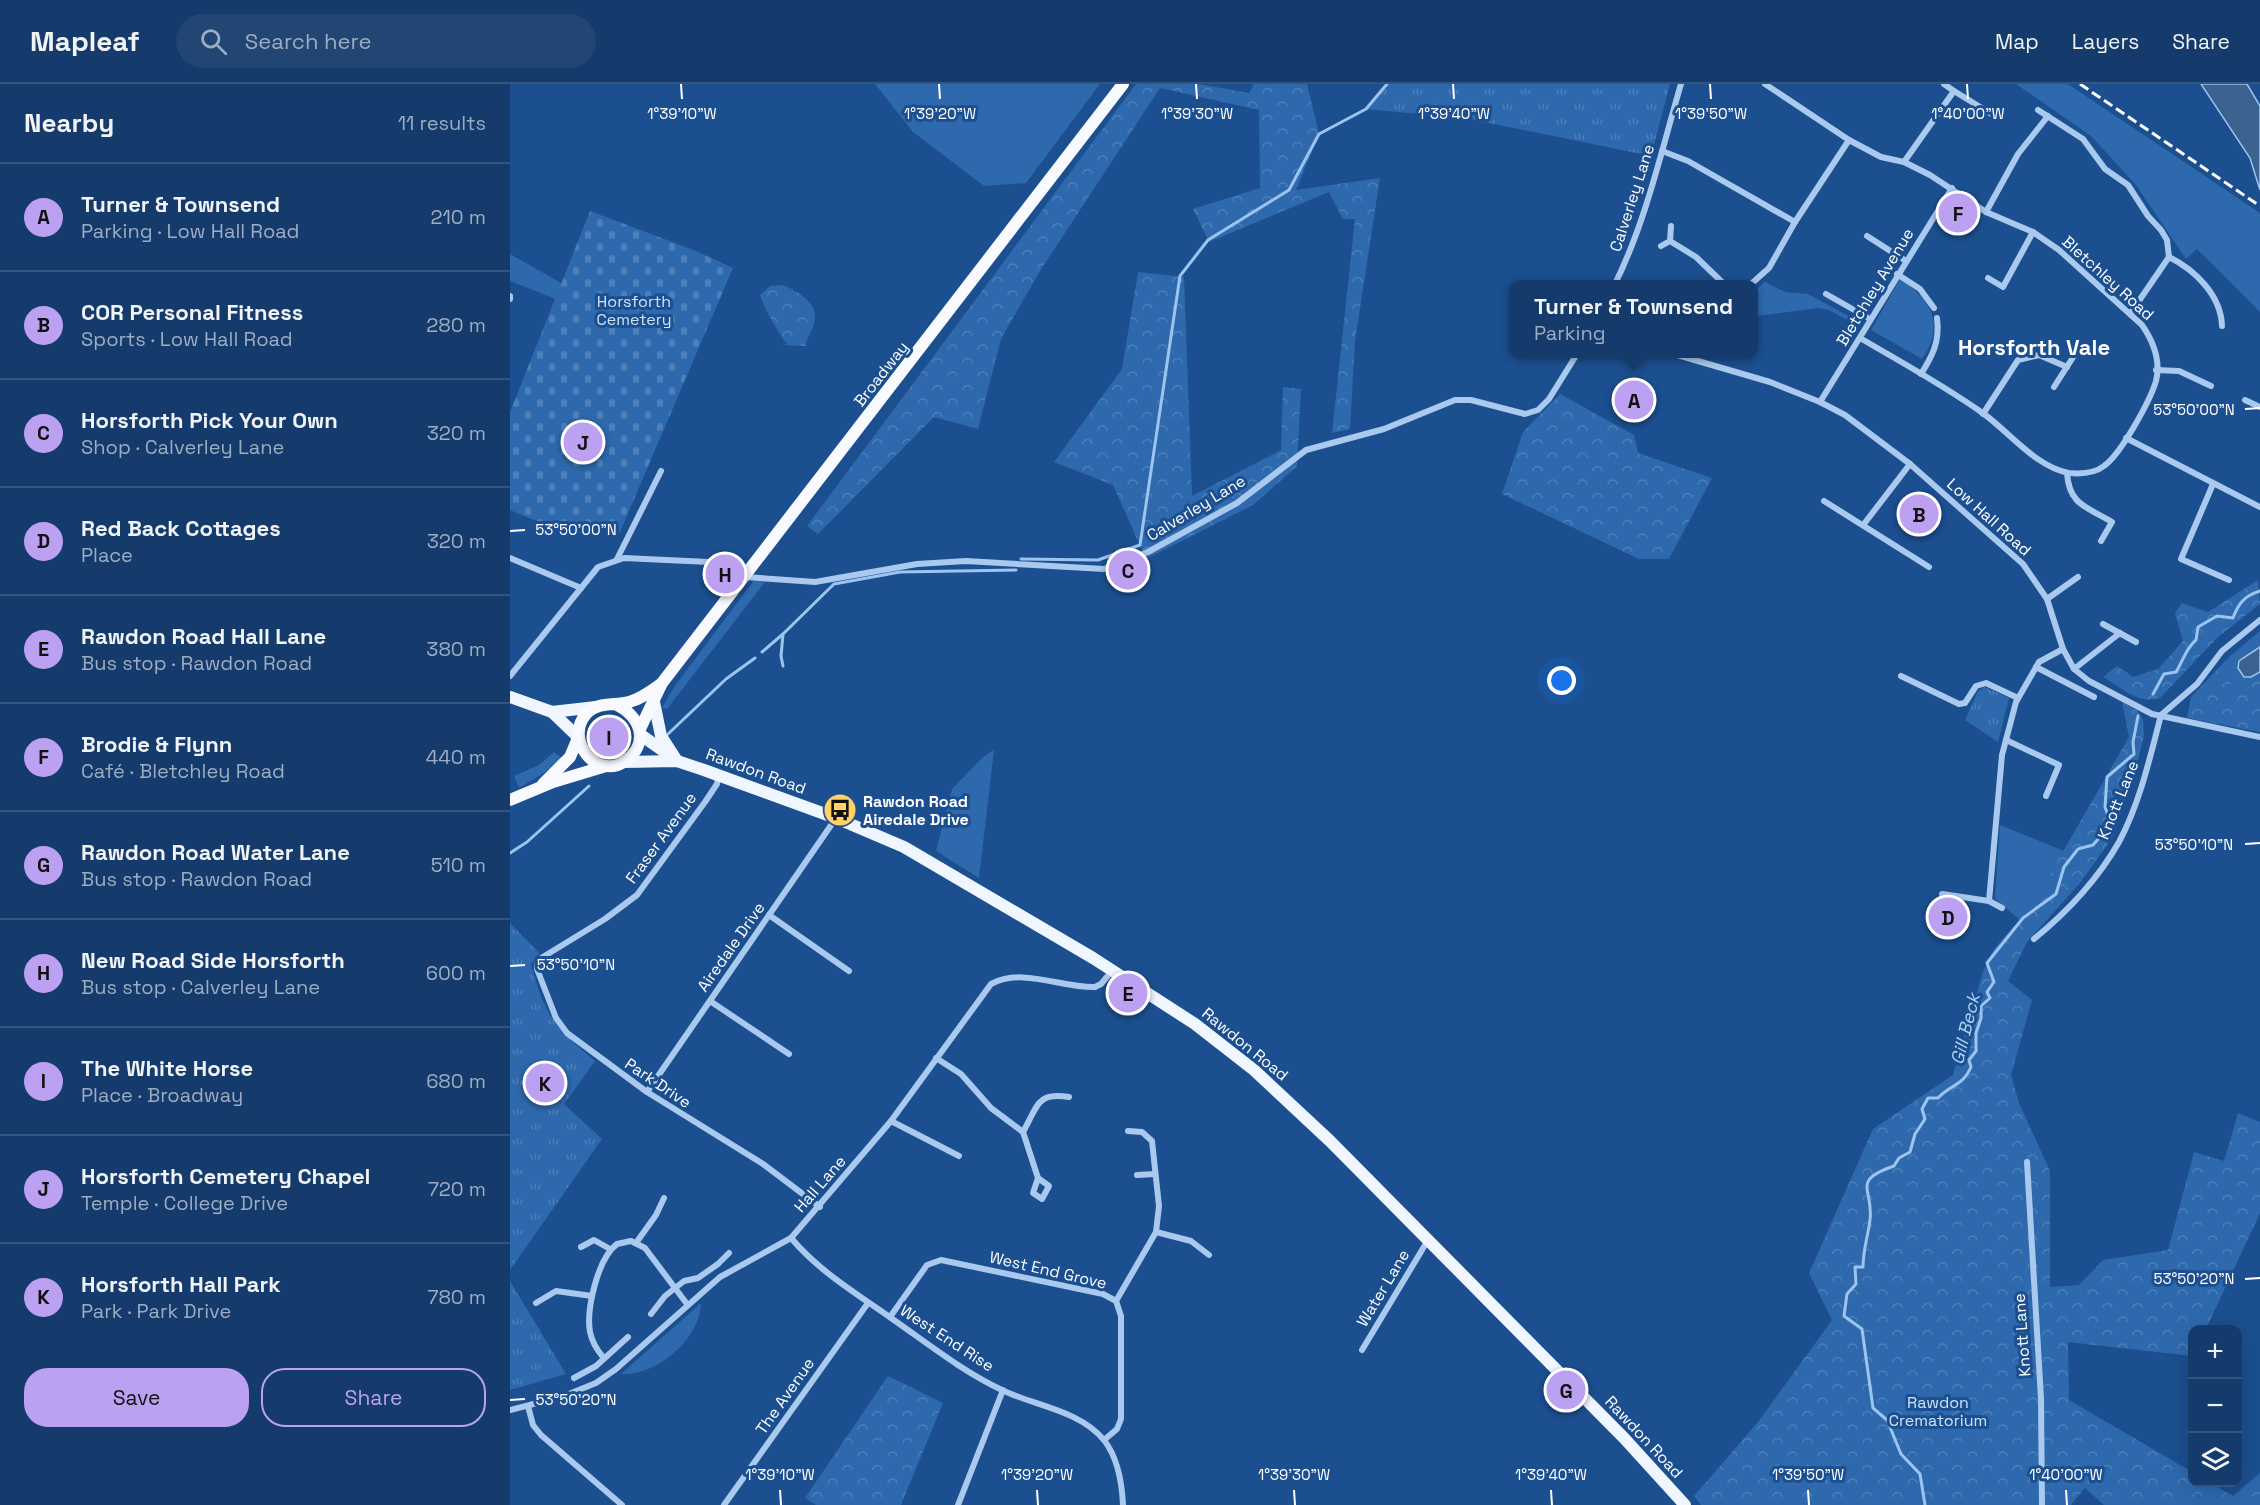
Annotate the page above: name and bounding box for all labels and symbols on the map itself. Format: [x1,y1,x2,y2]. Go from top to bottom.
text: 1°39'10"W [647,104,717,123]
text: 1°39'20"W [904,104,976,123]
text: 1°39'30"W [1161,104,1233,123]
text: 1°39'40"W [1418,104,1490,123]
text: 1°39'50"W [1675,104,1747,123]
text: 1°40'00"W [1931,104,2005,123]
street label: Calverley Lane [1605,142,1659,254]
pin: F [1938,190,1978,236]
street label: Bletchley Avenue [1832,224,1918,350]
street label: Bletchley Road [2058,231,2158,325]
park label: Horsforth Cemetery [596,291,672,330]
district label: Horsforth Vale [1958,333,2110,361]
street label: Broadway [849,337,913,411]
pin: A [1614,378,1654,422]
text: 53°50'00"N [2153,400,2235,419]
pin: J [564,420,602,464]
street label: Calverley Lane [1143,470,1249,546]
street label: Low Hall Road [1942,474,2036,560]
pin: B [1900,492,1938,536]
text: 53°50'00"N [535,520,617,539]
pin: C [1108,548,1148,592]
pin: H [706,552,744,596]
your location [1547,666,1576,695]
pin: I [590,714,628,760]
street label: Rawdon Road [703,743,809,799]
street label: Knott Lane [2093,757,2143,843]
street label: Fraser Avenue [621,788,701,888]
place label: Rawdon Road Airedale Drive [863,791,969,830]
bus stop icon: Rawdon Road Airedale Drive [822,792,858,828]
text: 53°50'10"N [2155,835,2233,854]
pin: D [1928,894,1968,940]
street label: Airedale Drive [692,898,770,996]
text: 53°50'10"N [537,955,615,974]
pin: E [1108,970,1148,1016]
water label: Gill Beck [1945,989,1986,1067]
street label: Rawdon Road [1198,1003,1292,1085]
street label: Park Drive [621,1053,695,1113]
pin: K [525,1060,564,1106]
street label: Hall Lane [789,1151,851,1217]
street label: West End Grove [987,1246,1109,1294]
street label: Water Lane [1352,1246,1414,1330]
text: 53°50'20"N [2153,1269,2235,1288]
street label: Knott Lane [2009,1293,2035,1377]
street label: West End Rise [896,1300,998,1376]
street label: The Avenue [751,1353,819,1439]
pin: G [1546,1368,1586,1412]
text: 53°50'20"N [535,1390,617,1409]
street label: Rawdon Road [1600,1391,1688,1483]
park label: Rawdon Crematorium [1889,1392,1987,1431]
text: 1°39'10"W [745,1465,815,1484]
text: 1°39'20"W [1001,1465,1073,1484]
text: 1°39'30"W [1258,1465,1330,1484]
text: 1°39'40"W [1515,1465,1587,1484]
text: 1°39'50"W [1772,1465,1844,1484]
text: 1°40'00"W [2029,1465,2103,1484]

